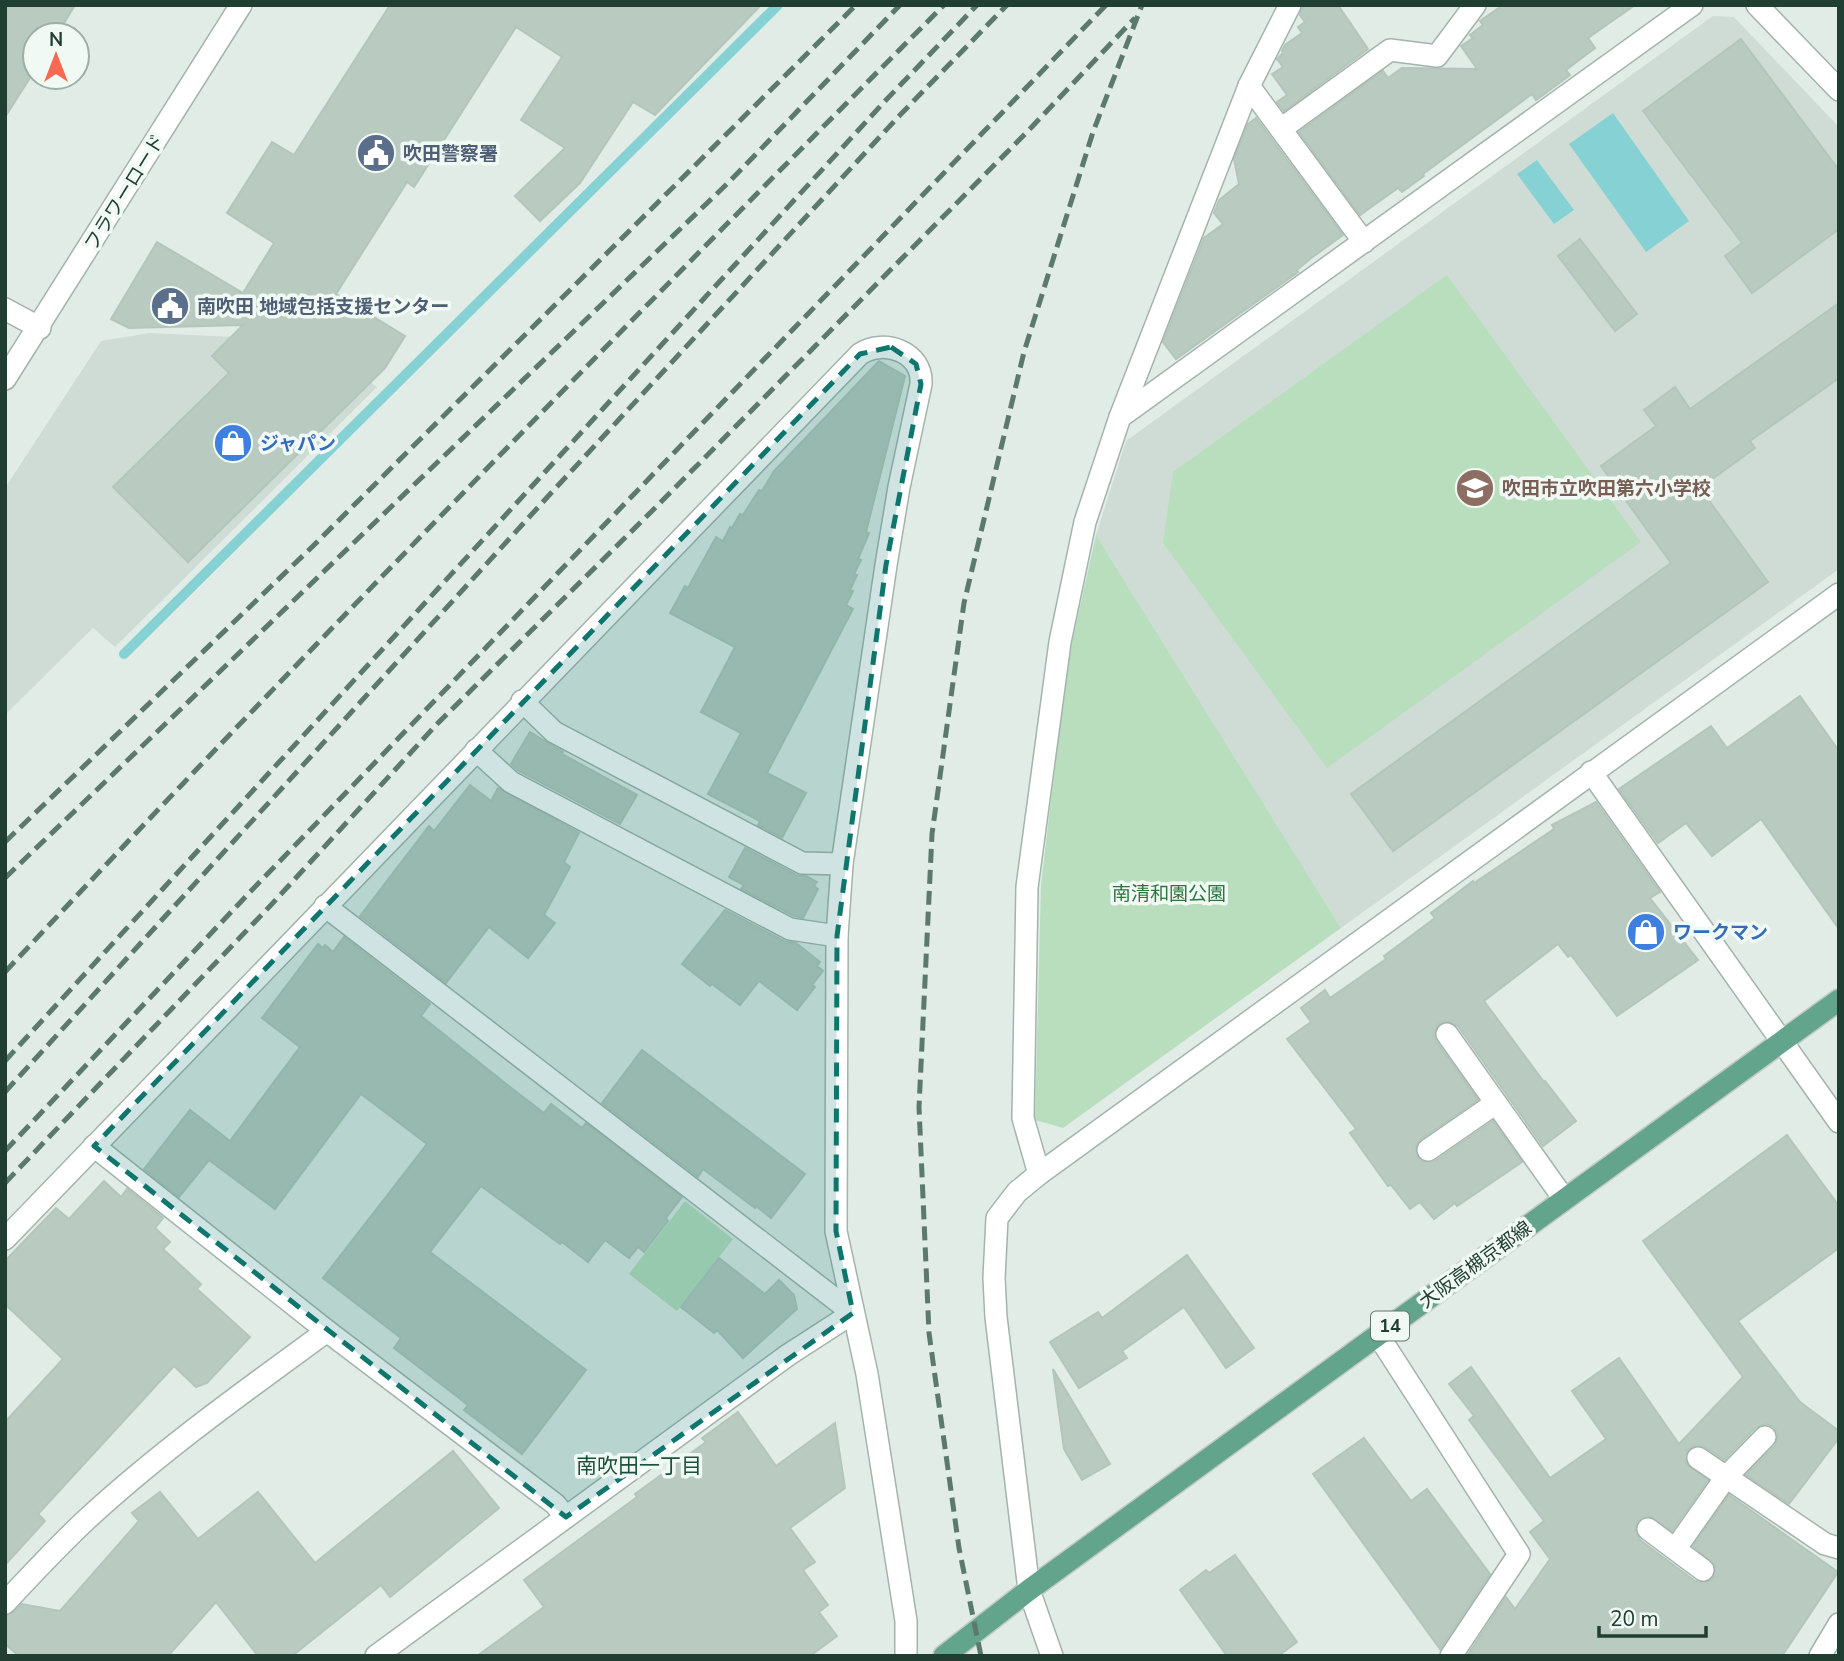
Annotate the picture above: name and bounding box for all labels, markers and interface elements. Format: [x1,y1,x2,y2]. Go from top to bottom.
north arrow [21,21,91,91]
text: N [49,27,63,53]
street label: フラワーロード [79,129,171,256]
public building icon: 吹田警察署 [355,132,397,174]
place label: 吹田警察署 [403,141,498,167]
public building icon: 南吹田 地域包括支援センター [149,285,191,327]
place label: 南吹田 地域包括支援センター [197,294,449,320]
shop icon: ジャパン [212,422,254,464]
place label: ジャパン [260,431,336,457]
school or university icon: 吹田市立吹田第六小学校 [1454,467,1496,509]
place label: 吹田市立吹田第六小学校 [1502,476,1711,502]
park label: 南清和園公園 [1112,881,1226,907]
shop icon: ワークマン [1625,911,1667,953]
place label: ワークマン [1673,920,1768,946]
street label: 大阪高槻京都線 [1414,1215,1537,1314]
road number: 14 [1371,1311,1409,1340]
district label: 南吹田一丁目 [576,1452,702,1480]
scale bar [1599,1594,1706,1638]
text: 20 m [1610,1605,1659,1633]

